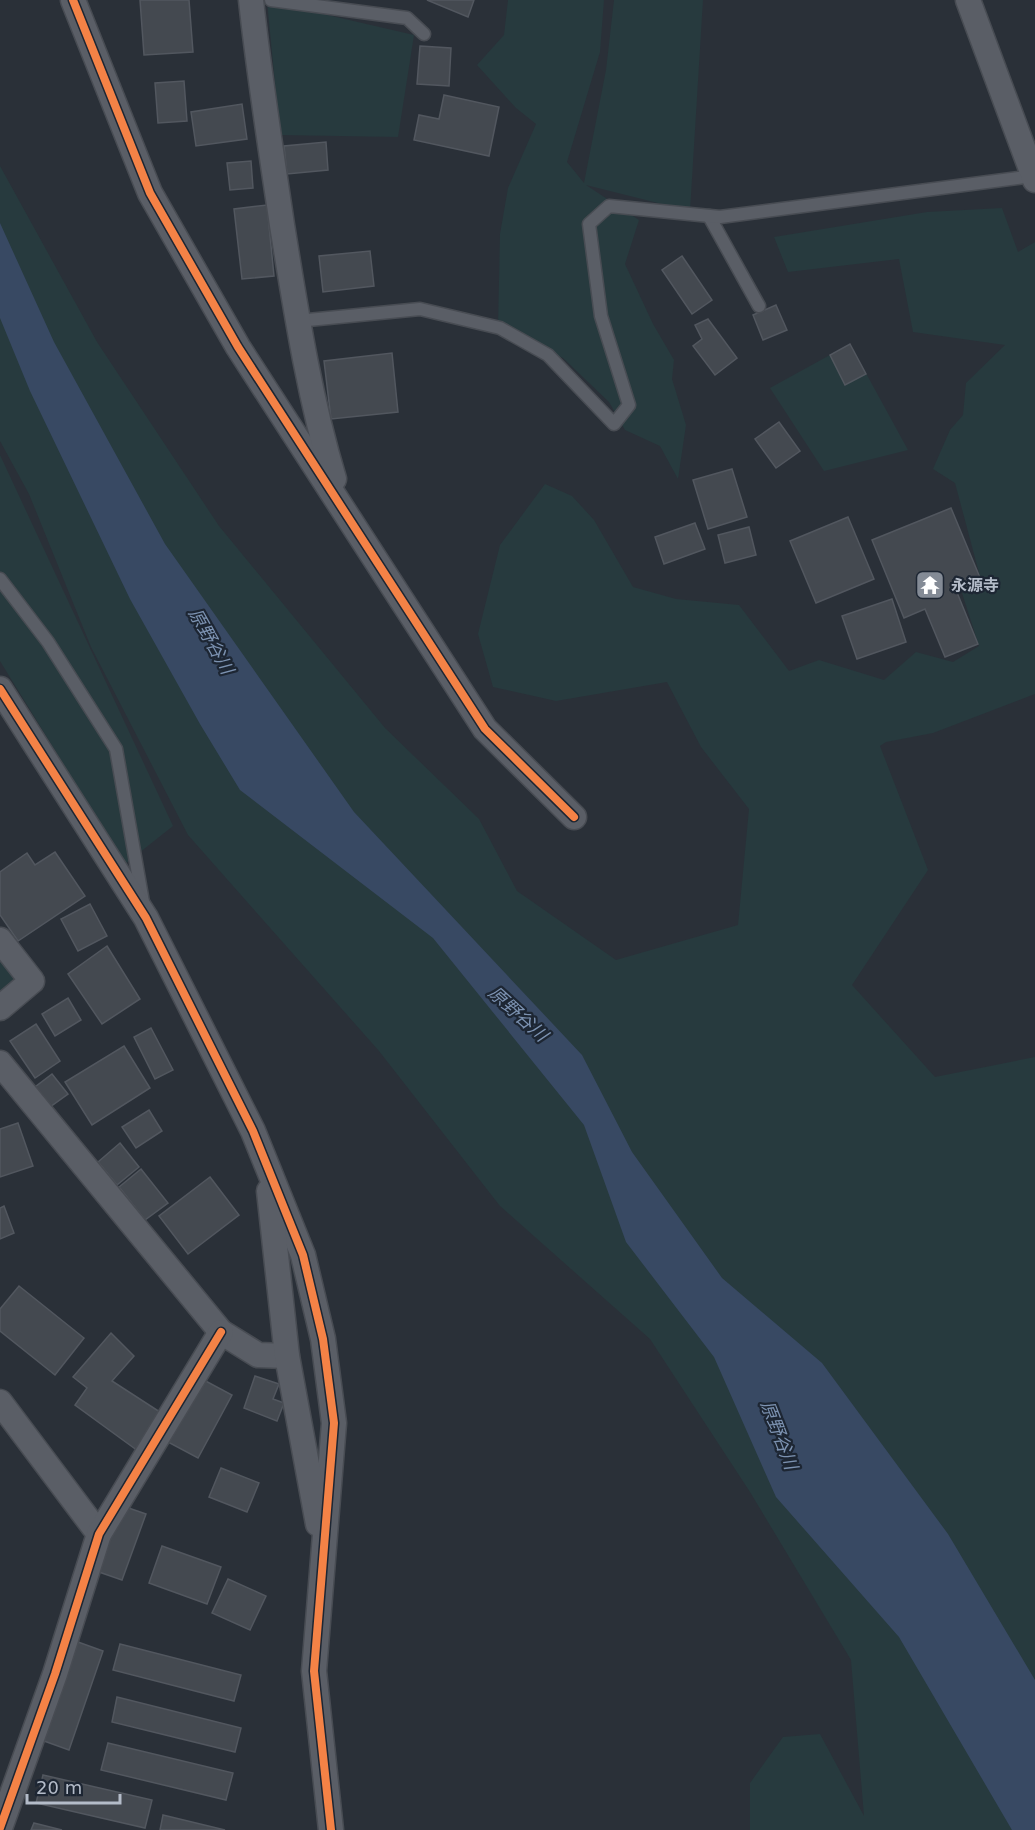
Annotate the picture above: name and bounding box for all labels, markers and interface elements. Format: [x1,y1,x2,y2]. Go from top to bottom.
temple icon: 永源寺 [914,569,946,601]
place label: 永源寺 [951,576,999,595]
water label: 原野谷川 [185,604,239,679]
water label: 原野谷川 [485,982,554,1047]
water label: 原野谷川 [757,1397,803,1474]
scale bar [27,1767,120,1805]
text: 20 m [36,1777,82,1798]

